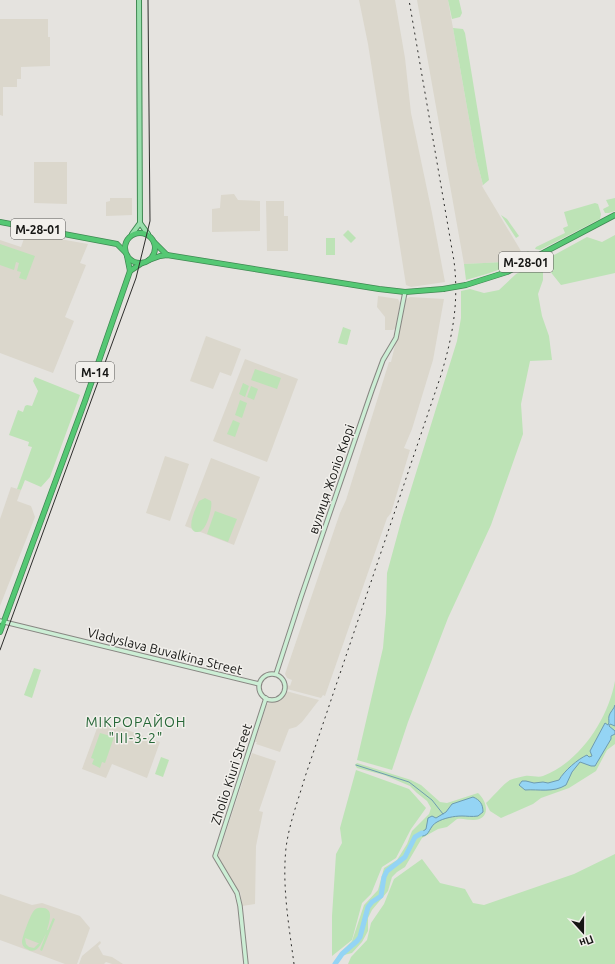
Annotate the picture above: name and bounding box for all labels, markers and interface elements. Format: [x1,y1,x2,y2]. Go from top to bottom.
road number: М-28-01 [11,219,65,239]
road number: М-28-01 [499,252,553,272]
road number: М-14 [76,362,114,382]
street label: вулиця Жоліо Кюрі [306,422,356,536]
street label: Vladyslava Buvalkina Street [86,625,244,677]
district label: МІКРОРАЙОН "ІІІ-3-2" [85,713,187,746]
street label: Zholio Kiuri Street [208,722,254,826]
north arrow [563,912,603,952]
text: Пн [578,933,595,950]

